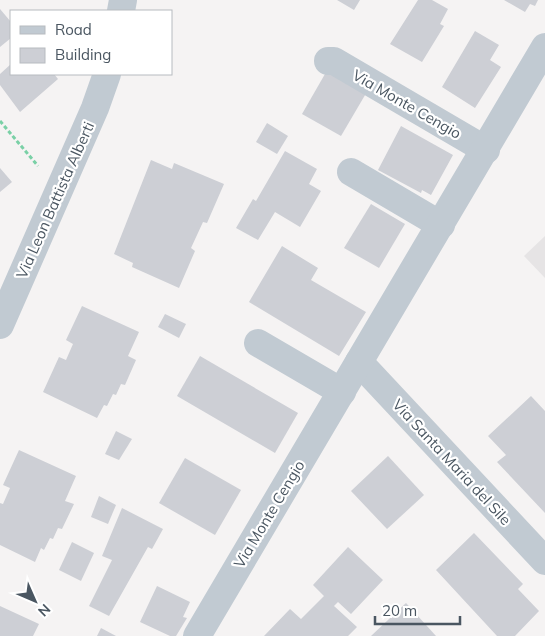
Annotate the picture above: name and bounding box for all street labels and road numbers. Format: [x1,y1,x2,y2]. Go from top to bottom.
street label: Via Monte Cengio [349,65,465,143]
street label: Via Leon Battista Alberti [12,119,98,281]
street label: Via Santa Maria del Sile [389,395,515,529]
street label: Via Monte Cengio [229,457,309,571]

